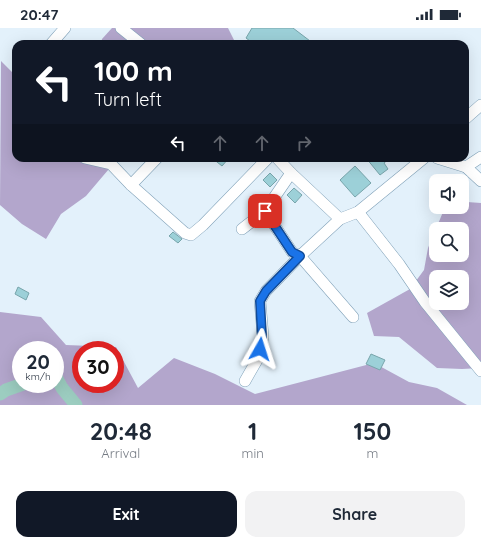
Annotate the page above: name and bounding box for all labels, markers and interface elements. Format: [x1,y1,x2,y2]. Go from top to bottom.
text: 20:47 [20,5,58,24]
text: 100 m [94,53,173,88]
icon: left [28,56,80,108]
text: Turn left [94,88,162,111]
icon: left [167,132,189,154]
icon: ahead [209,132,231,154]
icon: ahead [251,132,273,154]
icon: right [293,132,315,154]
map controls [429,174,469,310]
button: sound [429,174,469,214]
pin [248,194,282,228]
icon: arrive [254,200,276,222]
button: search [429,222,469,262]
button: layers [429,270,469,310]
position arrow [239,328,281,370]
speed limit sign: 30 [72,341,124,393]
text: 20 [26,349,50,374]
text: km/h [25,370,51,383]
text: 20:48 [90,416,152,446]
text: 1 [248,416,257,446]
text: 150 [353,416,391,446]
text: Arrival [101,445,140,461]
text: min [242,445,264,461]
text: m [366,445,378,461]
button: Exit [16,491,237,537]
button: Share [245,491,465,537]

